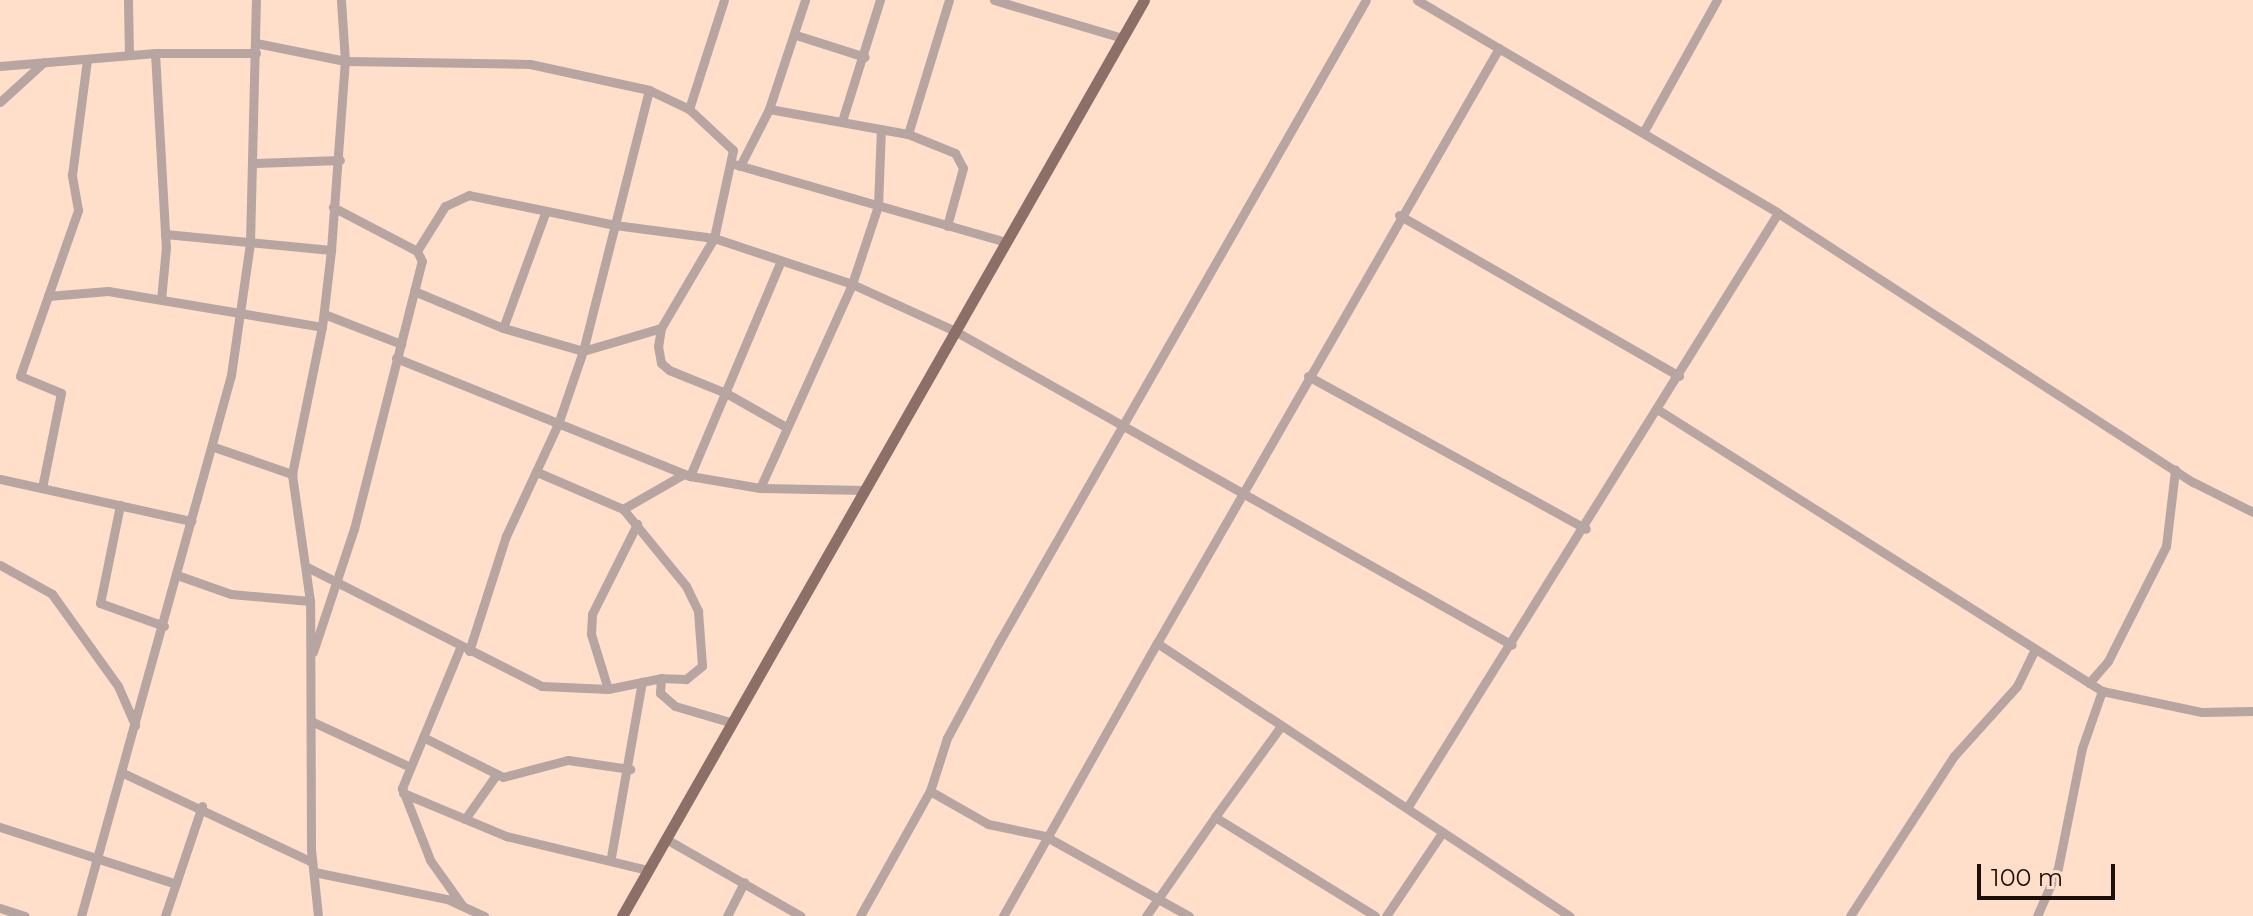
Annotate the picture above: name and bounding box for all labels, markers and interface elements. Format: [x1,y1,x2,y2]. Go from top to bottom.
scale bar [1981,848,2119,898]
text: 100 m [1991,863,2063,892]

